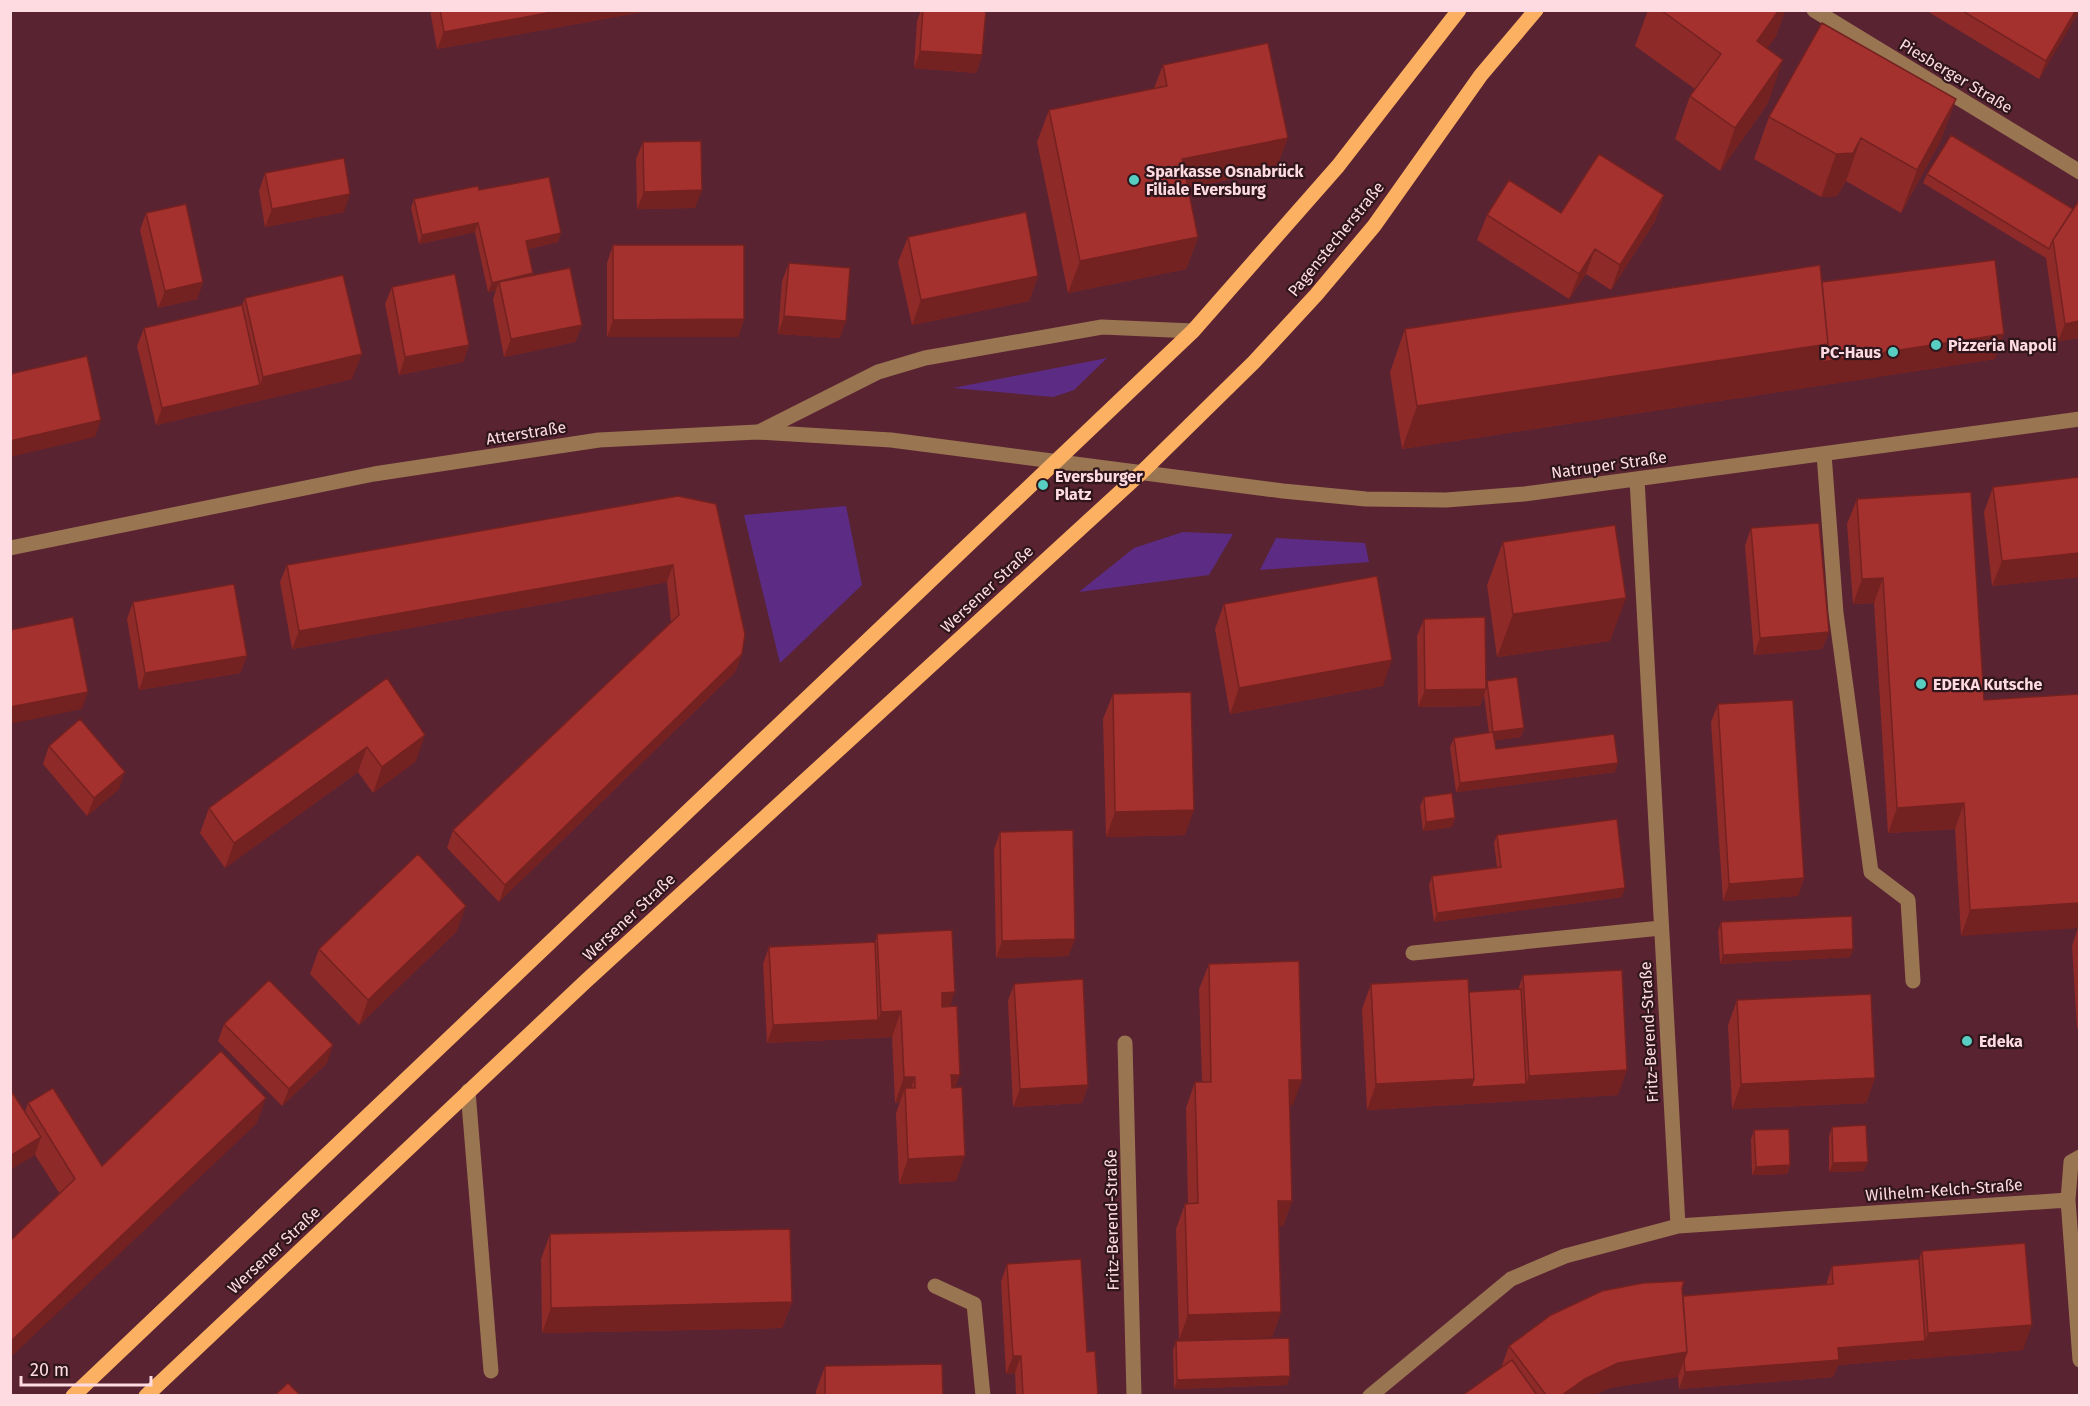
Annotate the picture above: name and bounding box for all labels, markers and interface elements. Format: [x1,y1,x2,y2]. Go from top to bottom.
street label: Piesberger Straße [1896,35,2016,117]
place label: Sparkasse Osnabrück Filiale Eversburg [1146,162,1303,199]
marker: Sparkasse Osnabrück Filiale Eversburg [1127,173,1141,187]
street label: Pagenstecherstraße [1284,178,1388,300]
place label: Pizzeria Napoli [1948,336,2057,355]
marker: Pizzeria Napoli [1929,338,1943,352]
place label: PC-Haus [1820,343,1881,362]
marker: PC-Haus [1886,345,1900,359]
street label: Atterstraße [485,417,567,449]
street label: Natruper Straße [1550,447,1668,483]
place label: Eversburger Platz [1055,467,1143,504]
marker: Eversburger Platz [1036,478,1050,492]
street label: Wersener Straße [937,541,1037,637]
place label: EDEKA Kutsche [1933,675,2042,694]
marker: EDEKA Kutsche [1914,677,1928,691]
street label: Wersener Straße [579,869,679,965]
street label: Fritz-Berend-Straße [1636,961,1662,1103]
place label: Edeka [1979,1032,2023,1051]
marker: Edeka [1960,1034,1974,1048]
street label: Fritz-Berend-Straße [1101,1149,1123,1291]
street label: Wilhelm-Kelch-Straße [1865,1175,2023,1205]
street label: Wersener Straße [224,1202,324,1298]
scale bar [21,1349,152,1387]
text: 20 m [30,1359,69,1381]

